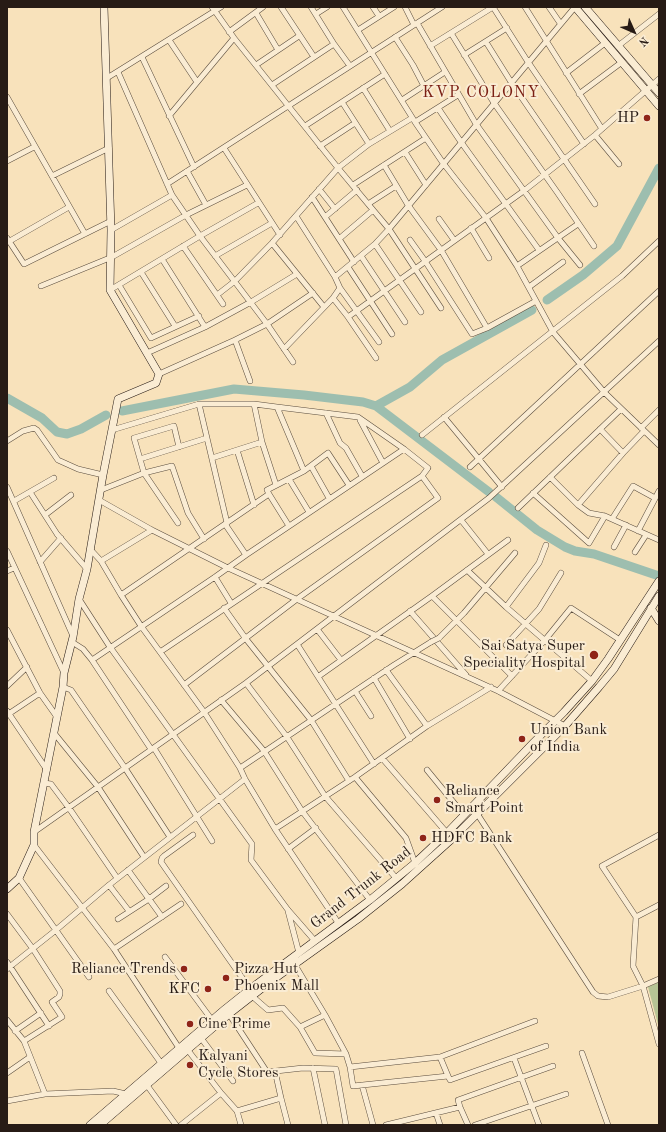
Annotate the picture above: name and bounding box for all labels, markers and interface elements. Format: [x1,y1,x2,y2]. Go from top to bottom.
north arrow [614,12,654,52]
text: N [636,34,650,48]
district label: KVP COLONY [422,83,540,103]
place label: HP [617,109,639,127]
marker: HP [642,113,652,123]
place label: Sai Satya Super Speciality Hospital [463,637,585,672]
marker: Sai Satya Super Speciality Hospital [588,649,600,661]
place label: Union Bank of India [530,721,607,756]
marker: Union Bank of India [517,734,527,744]
place label: Reliance Smart Point [445,782,523,817]
marker: Reliance Smart Point [432,795,442,805]
place label: HDFC Bank [431,829,513,847]
marker: HDFC Bank [418,833,428,843]
street label: Grand Trunk Road [307,843,415,933]
place label: Reliance Trends [71,960,176,978]
place label: Pizza Hut Phoenix Mall [234,960,319,995]
marker: Reliance Trends [179,964,189,974]
marker: Pizza Hut Phoenix Mall [221,973,231,983]
place label: KFC [168,980,200,998]
marker: KFC [203,984,213,994]
place label: Cine Prime [198,1015,271,1033]
marker: Cine Prime [185,1019,195,1029]
place label: Kalyani Cycle Stores [198,1047,279,1082]
marker: Kalyani Cycle Stores [185,1060,195,1070]

